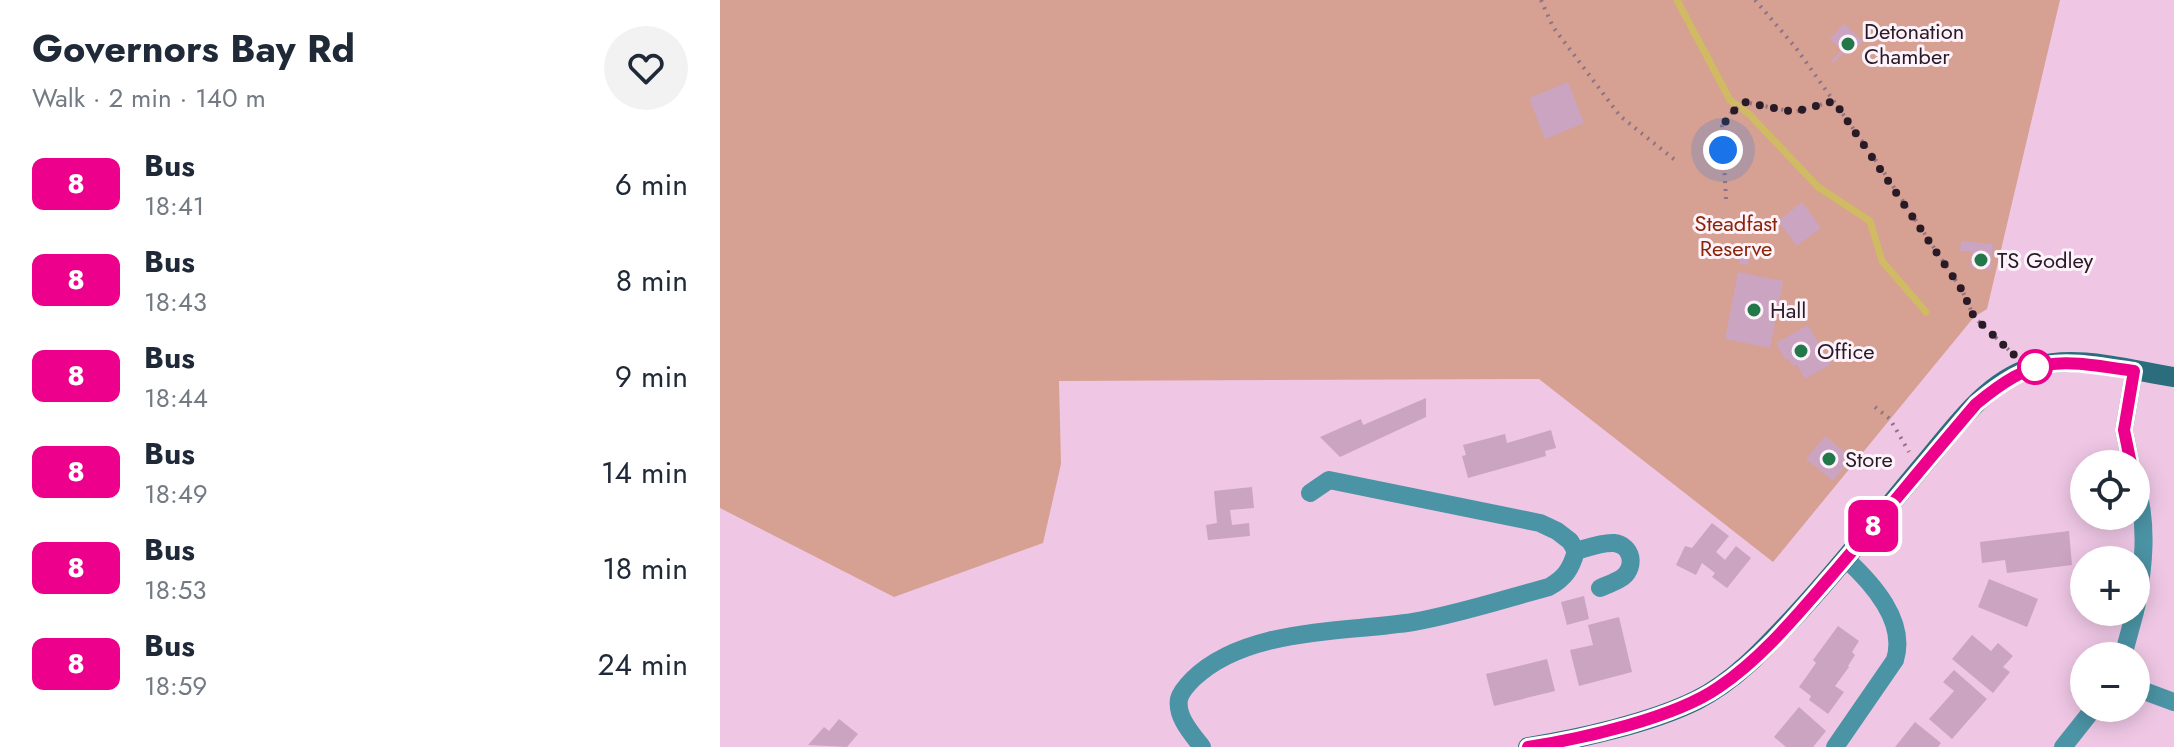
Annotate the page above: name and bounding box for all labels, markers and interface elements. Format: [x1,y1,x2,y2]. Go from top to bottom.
place label: Detonation Chamber [1864,15,1964,72]
text: Governors Bay Rd [32,21,355,76]
button: heart [604,26,688,110]
marker: Detonation Chamber [1839,35,1857,53]
text: Walk · 2 min · 140 m [32,79,266,117]
your location [1703,130,1743,170]
text: Bus [144,144,195,187]
text: 8 [67,163,85,204]
text: 6 min [615,163,688,206]
text: 18:41 [144,187,205,225]
park label: Steadfast Reserve [1695,207,1778,264]
text: Bus [144,240,195,283]
place label: TS Godley [1997,244,2094,276]
marker: TS Godley [1972,251,1990,269]
text: 8 [67,259,85,300]
text: 8 min [616,259,688,302]
text: 18:43 [144,283,207,321]
place label: Hall [1770,294,1806,326]
marker: Hall [1745,301,1763,319]
place label: Office [1817,335,1875,367]
text: Bus [144,336,195,379]
marker: Office [1792,342,1810,360]
unlabelled marker [2018,350,2052,384]
text: 8 [67,355,85,396]
text: 9 min [615,355,688,398]
text: 18:44 [144,379,208,417]
text: Bus [144,432,195,475]
place label: Store [1845,443,1893,475]
marker: Store [1820,450,1838,468]
map controls [2070,450,2150,722]
button: locate [2070,450,2150,530]
text: 8 [67,451,85,492]
text: 14 min [601,451,688,494]
text: 18:49 [144,475,208,513]
line badge: 8 [1847,500,1899,552]
text: 8 [1864,505,1882,546]
text: Bus [144,528,195,571]
button: + [2070,546,2150,626]
text: 8 [67,547,85,588]
text: 18 min [602,547,688,590]
text: 18:53 [144,571,207,609]
text: Bus [144,624,195,667]
button: − [2070,642,2150,722]
text: 8 [67,643,85,684]
text: 24 min [597,643,688,686]
text: 18:59 [144,667,207,705]

